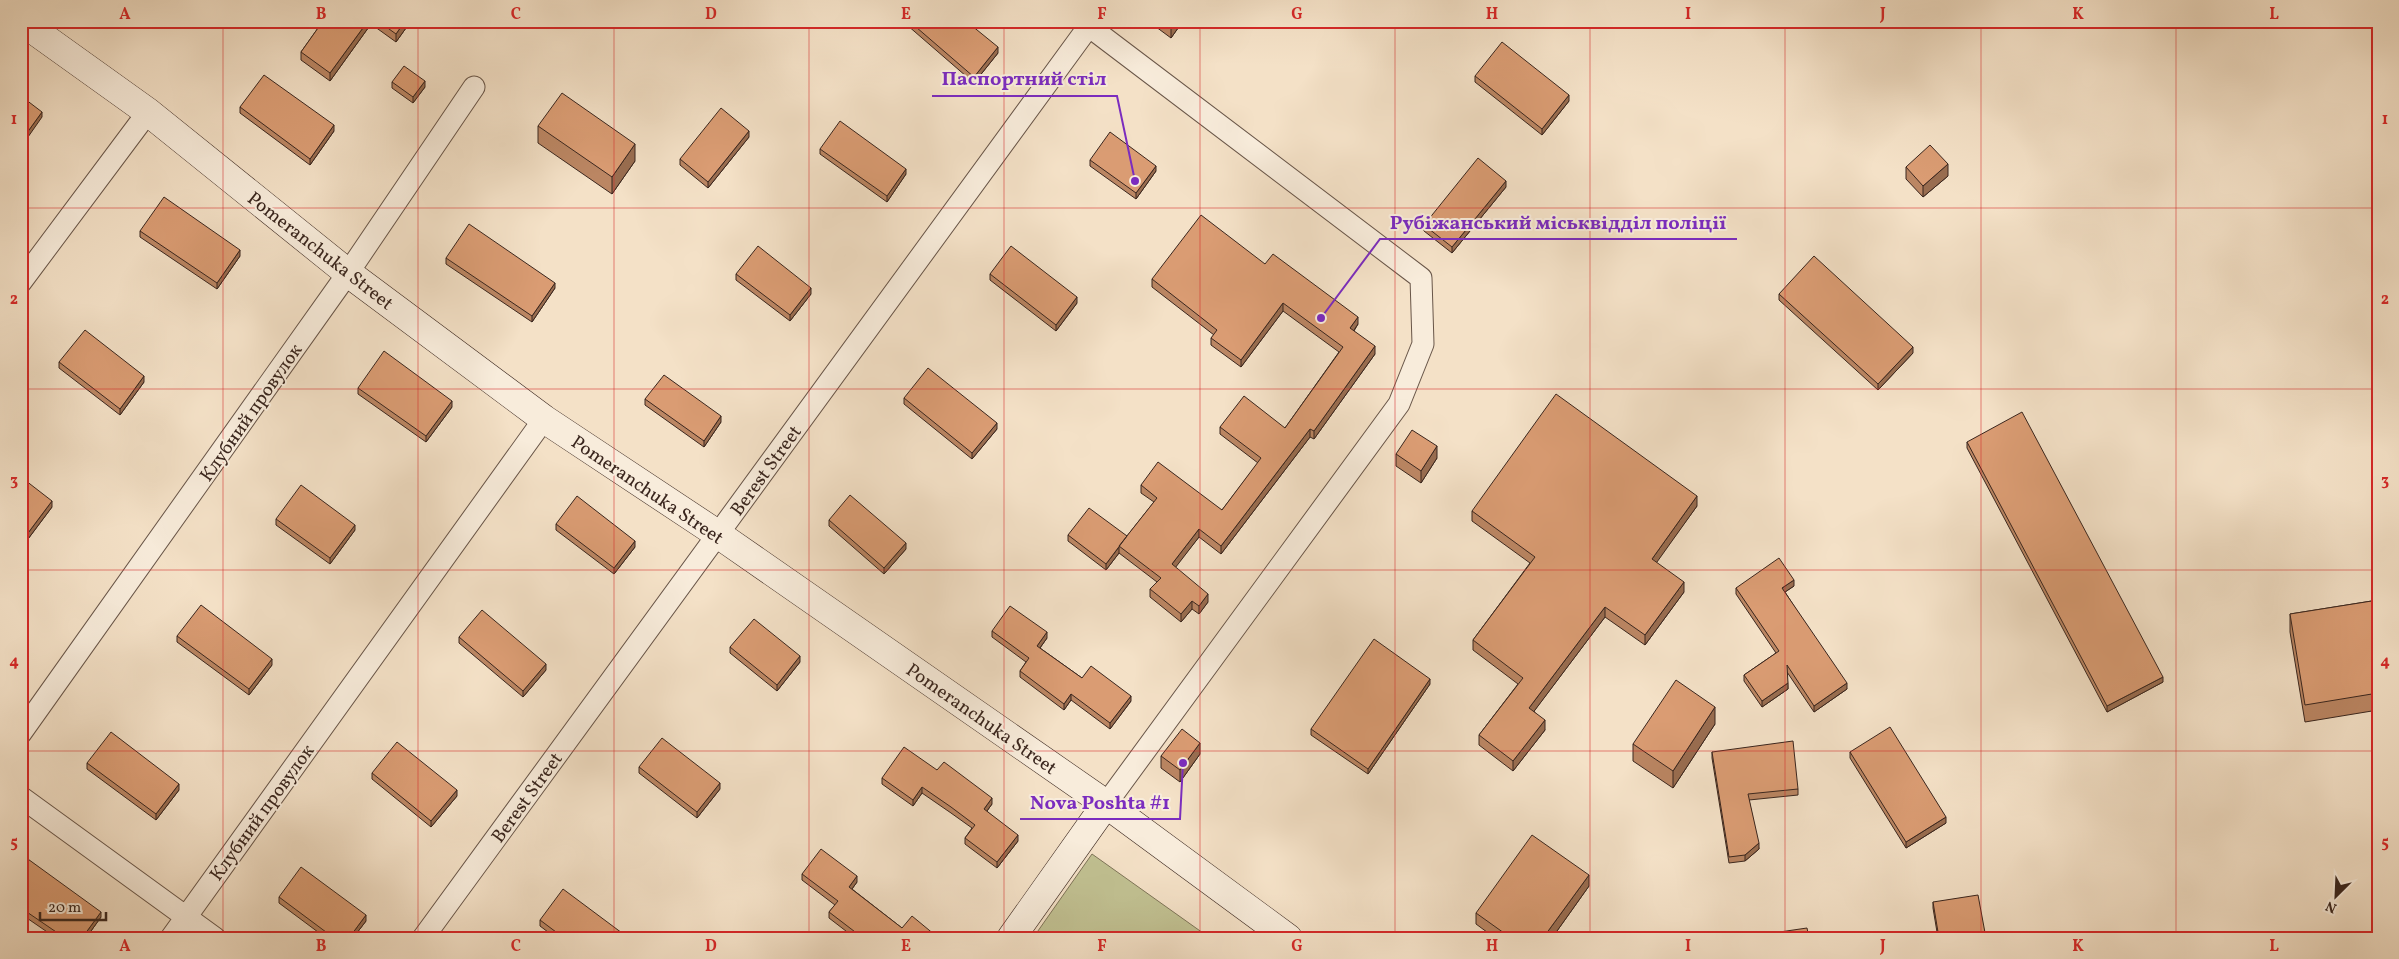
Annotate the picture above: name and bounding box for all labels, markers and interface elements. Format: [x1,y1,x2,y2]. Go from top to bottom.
text: A [119,4,131,26]
text: B [316,4,327,26]
text: C [511,4,521,26]
text: D [705,4,717,26]
text: E [901,4,911,26]
text: F [1097,4,1107,26]
text: G [1291,4,1303,26]
text: H [1486,4,1498,26]
text: I [1685,4,1691,26]
text: J [1879,4,1886,26]
text: K [2072,4,2084,26]
text: L [2269,4,2279,26]
callout: Паспортний стіл [932,61,1117,96]
text: Паспортний стіл [941,66,1107,94]
text: 1 [11,109,17,131]
text: 1 [2382,109,2388,131]
street label: Pomeranchuka Street [241,186,398,317]
callout: Рубіжанський міськвідділ поліції [1380,204,1737,239]
text: Рубіжанський міськвідділ поліції [1390,210,1726,238]
text: 2 [10,289,18,311]
text: 2 [2381,289,2389,311]
street label: Клубний провулок [194,339,309,487]
street label: Berest Street [725,420,809,522]
street label: Pomeranchuka Street [565,430,729,552]
text: 3 [10,470,18,492]
text: 3 [2381,470,2389,492]
text: 4 [9,651,19,673]
text: 4 [2380,651,2390,673]
street label: Pomeranchuka Street [900,658,1062,782]
street label: Клубний провулок [204,740,321,887]
street label: Berest Street [486,747,570,849]
callout: Nova Poshta #1 [1020,784,1180,819]
text: Nova Poshta #1 [1030,790,1170,818]
text: 5 [10,832,18,854]
text: 5 [2381,832,2389,854]
north arrow [2312,872,2362,922]
scale bar [40,889,106,921]
text: N [2323,896,2340,917]
text: 20 m [48,898,81,919]
text: A [119,936,131,958]
text: B [316,936,327,958]
text: C [511,936,521,958]
text: D [705,936,717,958]
text: E [901,936,911,958]
text: F [1097,936,1107,958]
text: G [1291,936,1303,958]
text: H [1486,936,1498,958]
text: I [1685,936,1691,958]
text: J [1879,936,1886,958]
text: K [2072,936,2084,958]
text: L [2269,936,2279,958]

